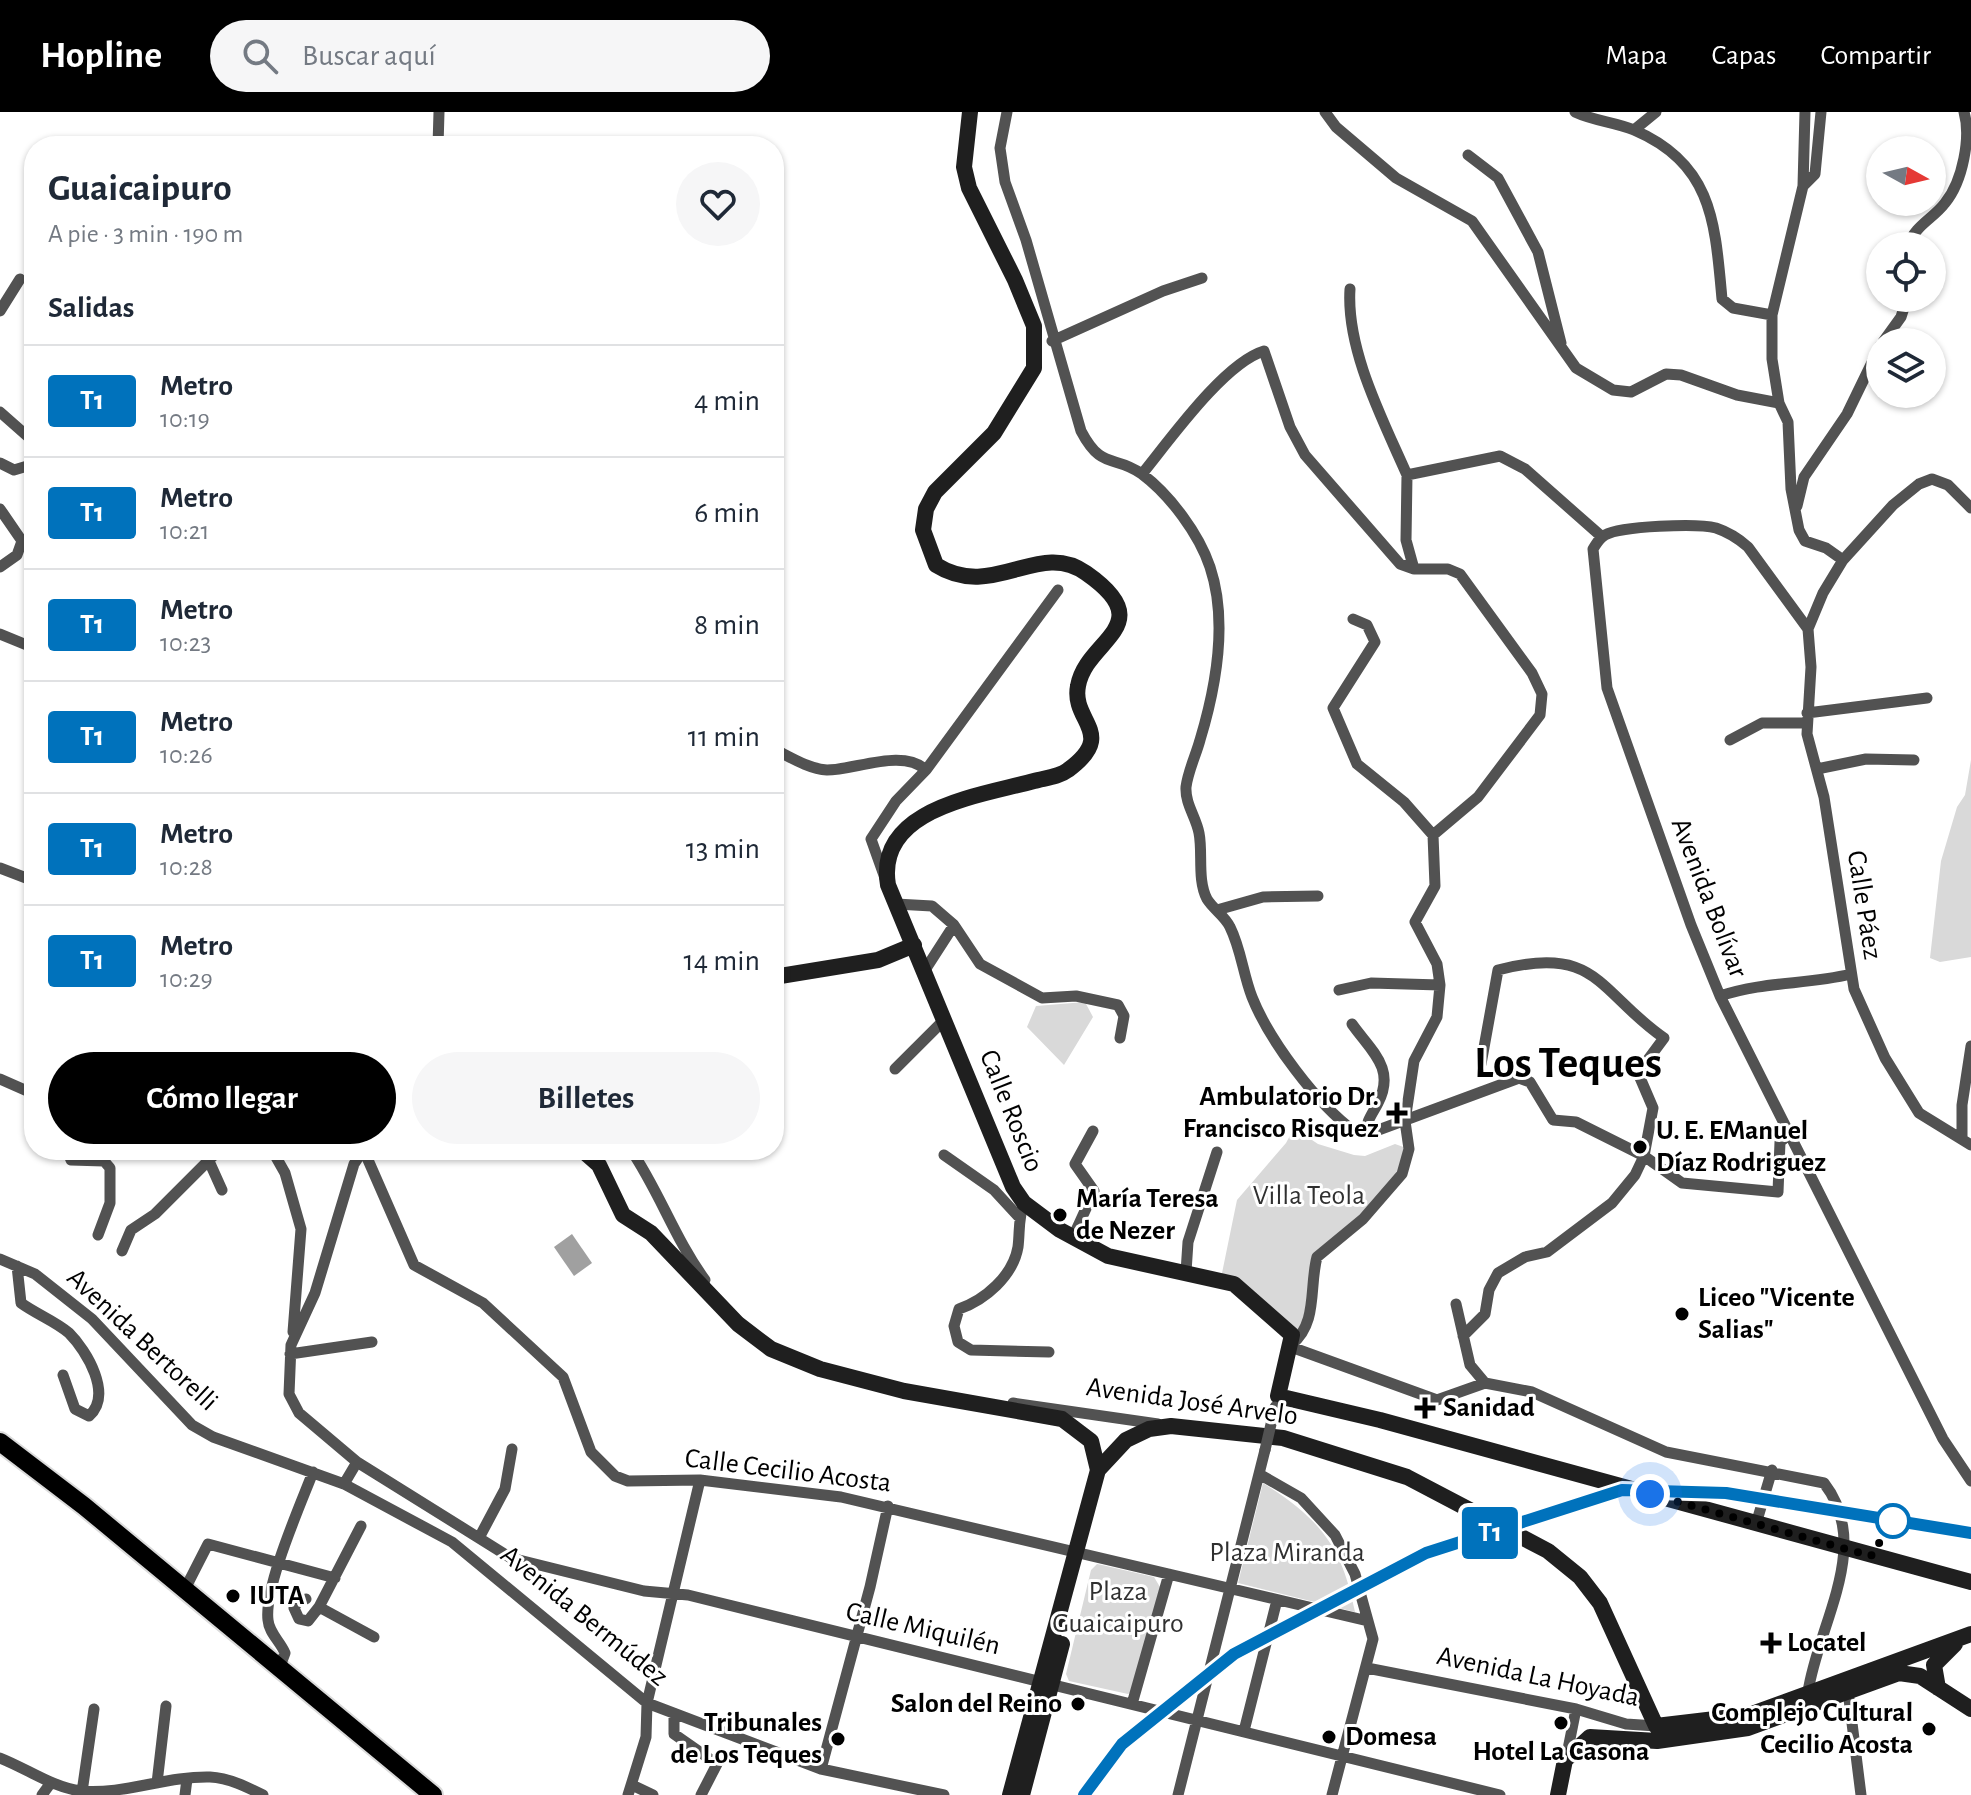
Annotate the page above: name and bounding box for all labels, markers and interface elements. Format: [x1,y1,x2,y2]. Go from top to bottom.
search box [210,20,770,92]
icon: search [238,34,282,78]
text: Hopline [40,37,162,75]
text: Buscar aquí [302,41,436,71]
text: Mapa [1605,42,1667,70]
text: Capas [1711,42,1776,70]
text: Compartir [1820,42,1931,70]
north arrow [1866,136,1946,216]
map controls [1866,136,1946,408]
button: heart [676,162,760,246]
text: Guaicaipuro [48,170,232,208]
text: A pie · 3 min · 190 m [48,221,243,247]
button: locate [1866,232,1946,312]
text: Salidas [48,293,134,323]
button: layers [1866,328,1946,408]
text: Metro [160,371,233,401]
text: 4 min [694,386,760,416]
text: T1 [80,387,104,415]
text: 10:19 [160,406,210,432]
text: Metro [160,483,233,513]
text: 6 min [694,498,760,528]
text: T1 [80,499,104,527]
text: 10:21 [160,518,209,544]
text: Metro [160,595,233,625]
text: 8 min [694,610,760,640]
text: T1 [80,611,104,639]
text: 10:23 [160,630,211,656]
text: Metro [160,707,233,737]
text: 11 min [688,722,760,752]
text: T1 [80,723,104,751]
text: 10:26 [160,742,213,768]
street label: Avenida Bolívar [1666,814,1752,982]
text: Metro [160,819,233,849]
text: 13 min [686,834,760,864]
text: T1 [80,835,104,863]
street label: Calle Páez [1842,848,1886,962]
text: 10:28 [160,854,213,880]
text: Metro [160,931,233,961]
text: 14 min [684,946,760,976]
text: T1 [80,947,104,975]
text: 10:29 [160,966,213,992]
district label: Los Teques [1474,1042,1662,1086]
street label: Calle Roscio [974,1046,1048,1176]
button: Cómo llegar [48,1052,396,1144]
button: Billetes [412,1052,760,1144]
place label: Ambulatorio Dr. Francisco Risquez [1183,1083,1379,1143]
marker: Ambulatorio Dr. Francisco Risquez [1386,1102,1408,1124]
place label: U. E. EManuel Díaz Rodriguez [1656,1117,1826,1177]
marker: U. E. EManuel Díaz Rodriguez [1631,1138,1649,1156]
park label: Villa Teola [1253,1182,1365,1210]
place label: María Teresa de Nezer [1076,1185,1219,1245]
marker: María Teresa de Nezer [1051,1206,1069,1224]
street label: Avenida Bertorelli [61,1263,223,1417]
place label: Liceo "Vicente Salias" [1698,1284,1855,1344]
marker: Liceo "Vicente Salias" [1673,1305,1691,1323]
street label: Avenida José Arvelo [1084,1373,1300,1431]
place label: Sanidad [1443,1394,1535,1422]
marker: Sanidad [1414,1397,1436,1419]
street label: Calle Cecilio Acosta [683,1444,893,1498]
your location [1630,1474,1670,1514]
unlabelled marker [1876,1504,1910,1538]
line badge: T1 [1454,1507,1526,1559]
text: T1 [1478,1519,1502,1547]
park label: Plaza Miranda [1209,1539,1365,1567]
street label: Avenida Bermúdez [495,1540,673,1692]
park label: Plaza Guaicaipuro [1052,1578,1184,1638]
place label: IUTA [249,1582,305,1610]
marker: IUTA [224,1587,242,1605]
street label: Calle Miquilén [843,1598,1003,1660]
place label: Locatel [1787,1629,1866,1657]
marker: Locatel [1762,1634,1780,1652]
street label: Avenida La Hoyada [1434,1642,1642,1712]
place label: Salon del Reino [891,1690,1062,1718]
marker: Salon del Reino [1069,1695,1087,1713]
place label: Complejo Cultural Cecilio Acosta [1711,1699,1913,1759]
place label: Tribunales de Los Teques [670,1709,822,1769]
marker: Hotel La Casona [1552,1714,1570,1732]
marker: Complejo Cultural Cecilio Acosta [1920,1720,1938,1738]
place label: Domesa [1345,1723,1437,1751]
marker: Domesa [1320,1728,1338,1746]
marker: Tribunales de Los Teques [829,1730,847,1748]
place label: Hotel La Casona [1472,1738,1650,1766]

